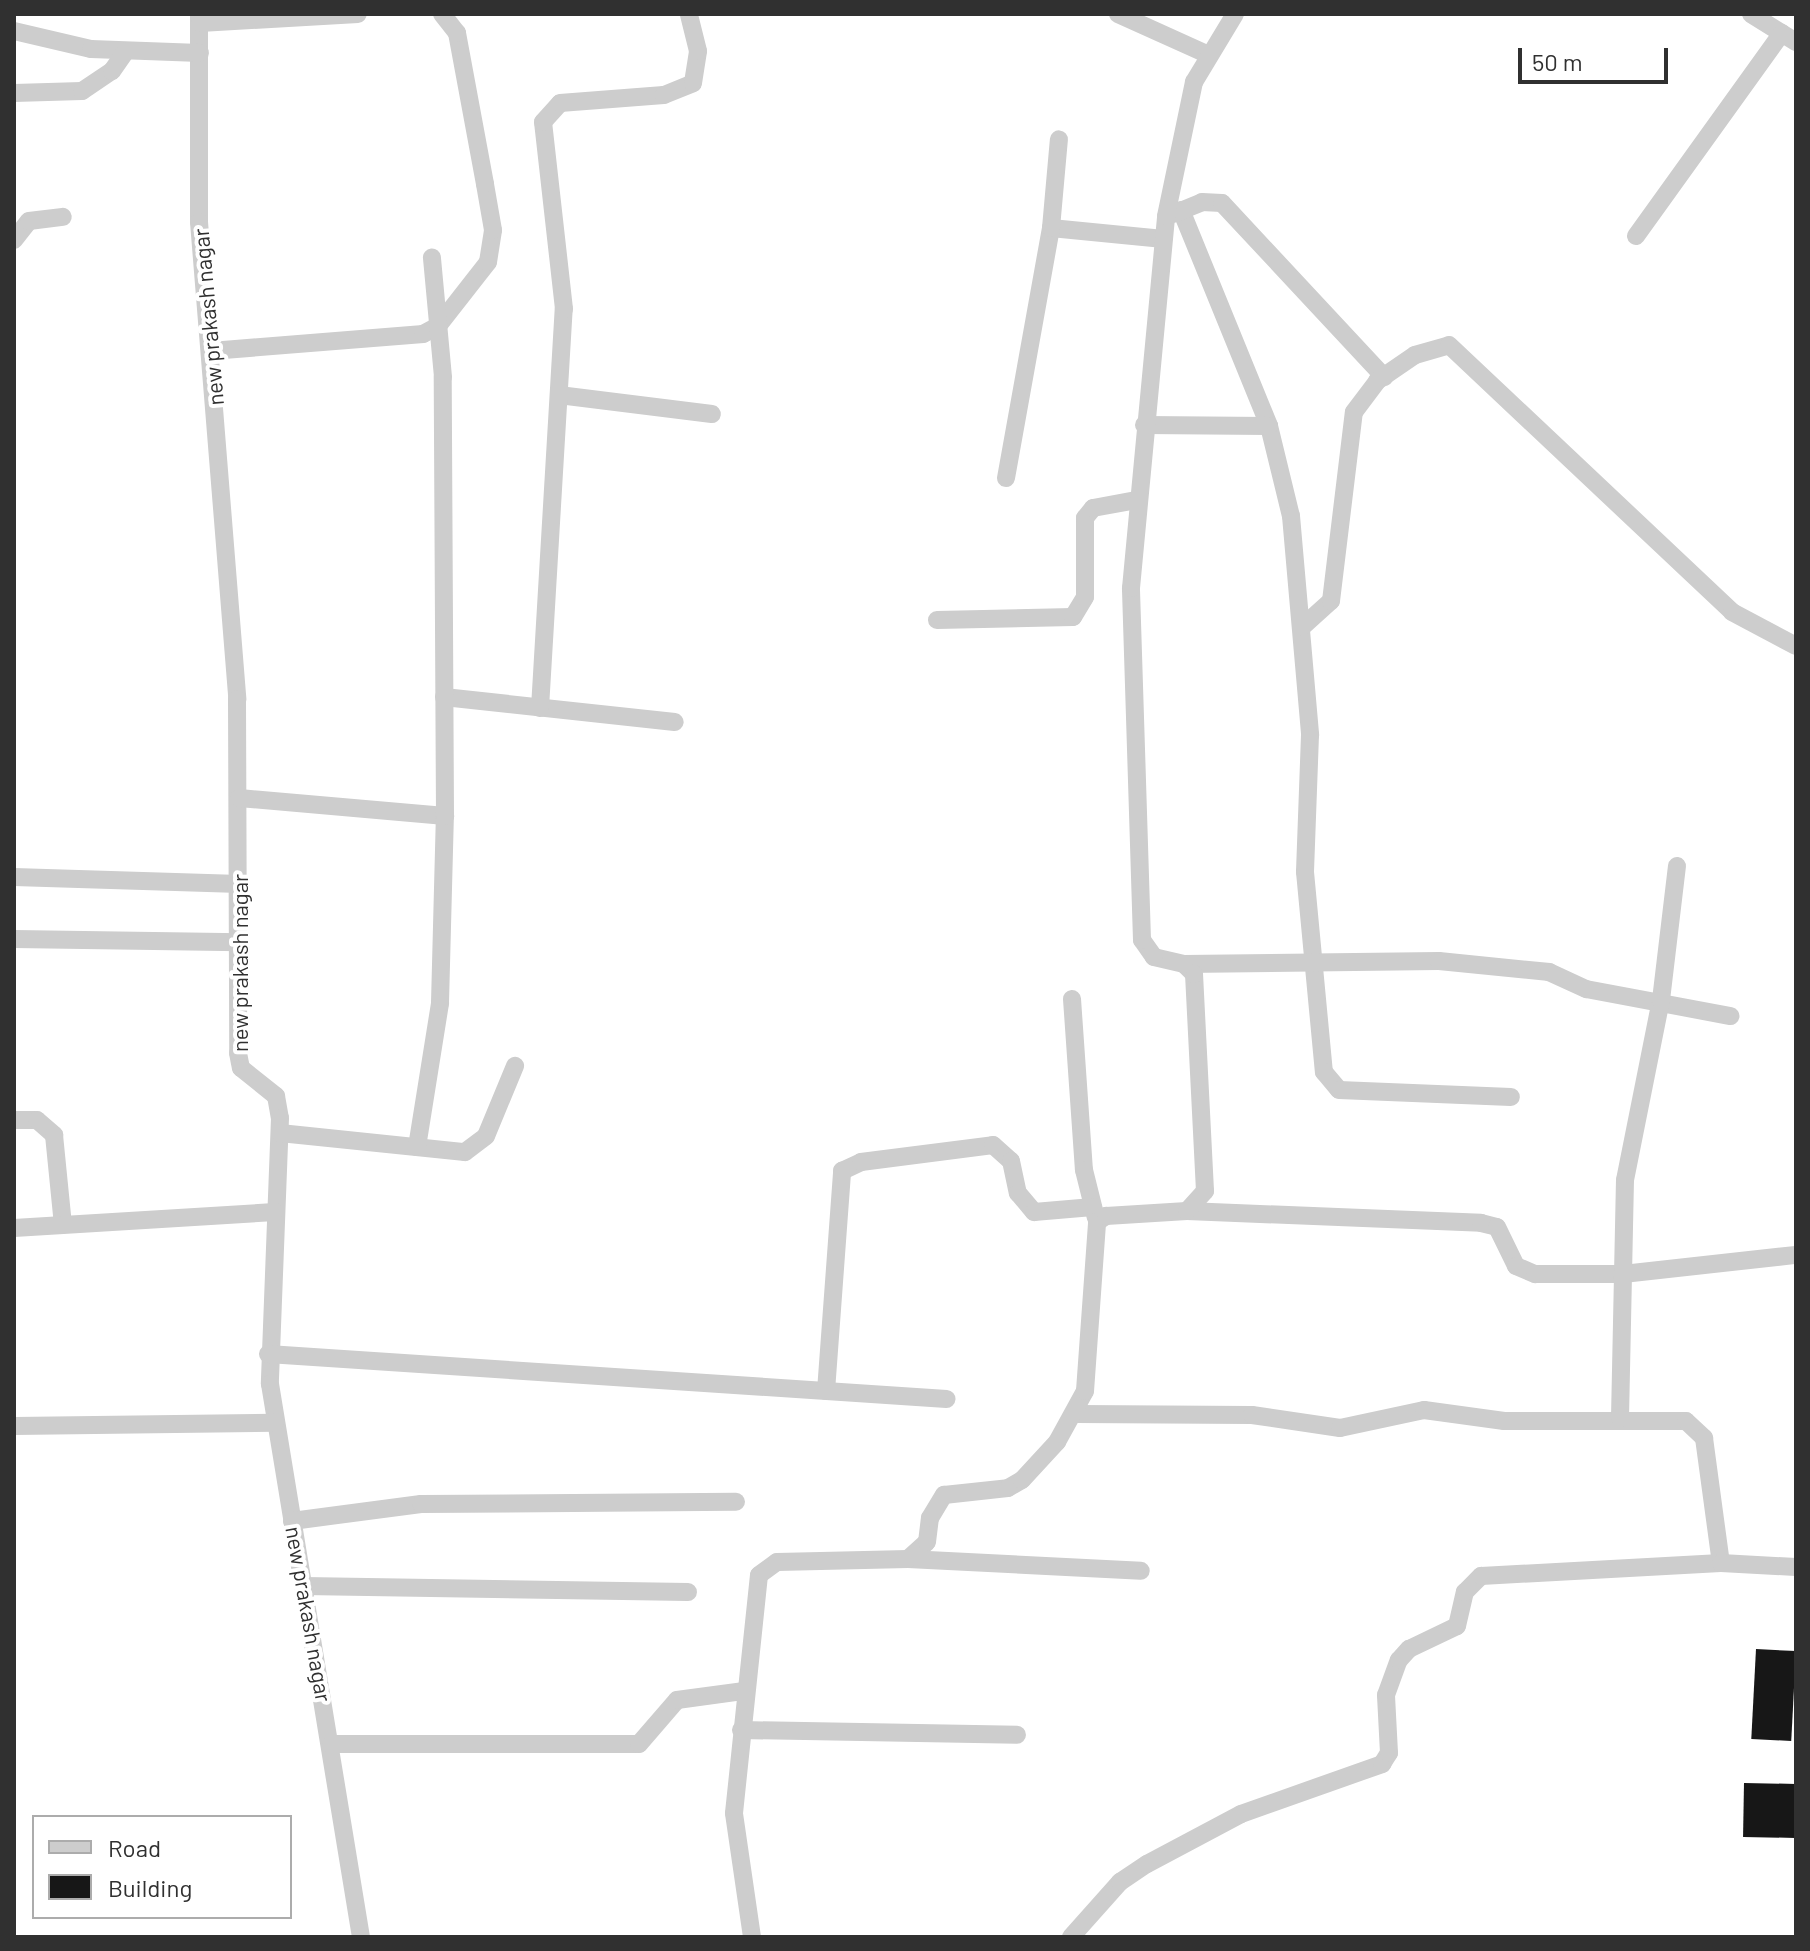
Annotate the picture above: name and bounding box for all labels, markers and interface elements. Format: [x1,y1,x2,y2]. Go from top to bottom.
scale bar [1522,32,1672,82]
text: 50 m [1532,47,1583,76]
street label: new prakash nagar [187,227,229,407]
street label: new prakash nagar [227,874,253,1052]
street label: new prakash nagar [281,1524,337,1704]
legend [32,1815,292,1919]
text: Road [108,1833,161,1862]
text: Building [108,1873,192,1902]

